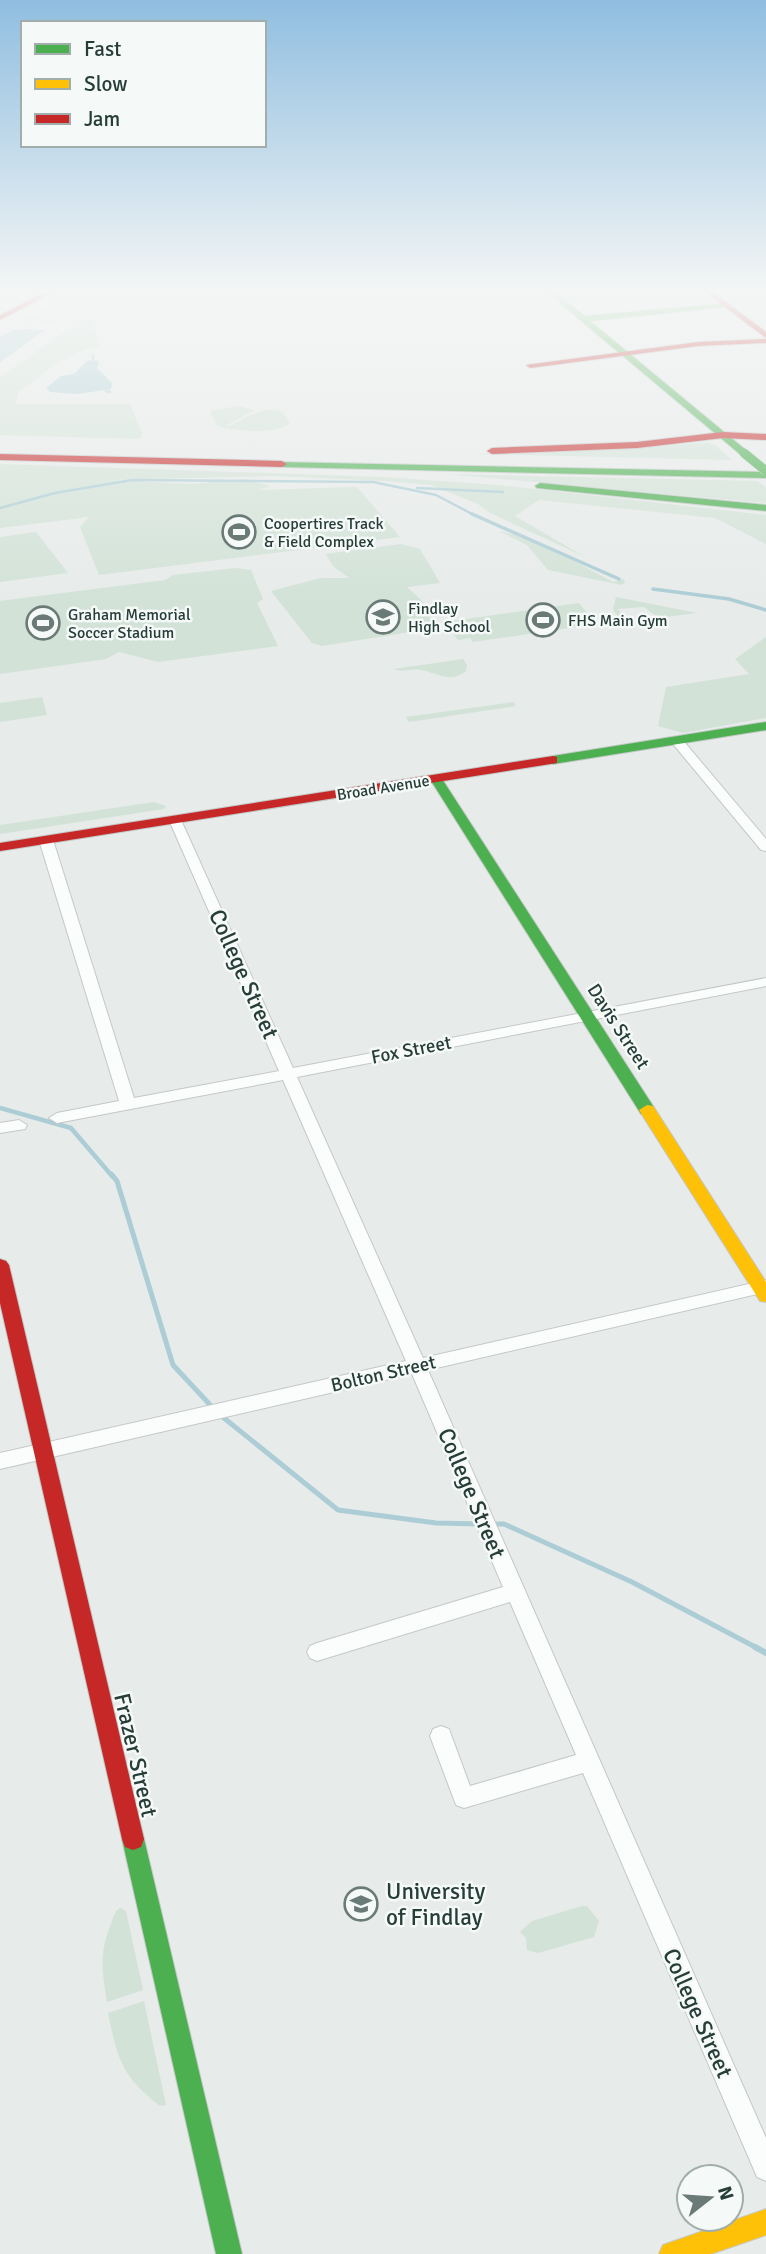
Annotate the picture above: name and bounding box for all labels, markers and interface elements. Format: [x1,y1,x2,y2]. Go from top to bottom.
legend [21,21,266,147]
text: Fast [84,36,121,62]
text: Slow [84,71,128,97]
text: Jam [84,106,120,132]
sports icon: Coopertires Track & Field Complex [220,513,258,551]
place label: Coopertires Track & Field Complex [264,514,384,552]
school or university icon: Findlay High School [364,598,402,636]
place label: Findlay High School [408,599,491,637]
sports icon: FHS Main Gym [524,601,562,639]
sports icon: Graham Memorial Soccer Stadium [24,604,62,642]
place label: Graham Memorial Soccer Stadium [68,605,191,643]
place label: FHS Main Gym [568,611,668,631]
street label: Broad Avenue [335,771,431,805]
street label: College Street [202,905,285,1044]
street label: Davis Street [582,979,655,1074]
street label: Fox Street [369,1030,454,1070]
street label: Bolton Street [328,1350,438,1398]
street label: College Street [431,1424,512,1563]
street label: Frazer Street [107,1690,164,1820]
place label: University of Findlay [386,1877,485,1932]
school or university icon: University of Findlay [342,1885,380,1923]
street label: College Street [656,1944,739,2083]
north arrow [675,2163,745,2233]
text: N [712,2183,739,2203]

